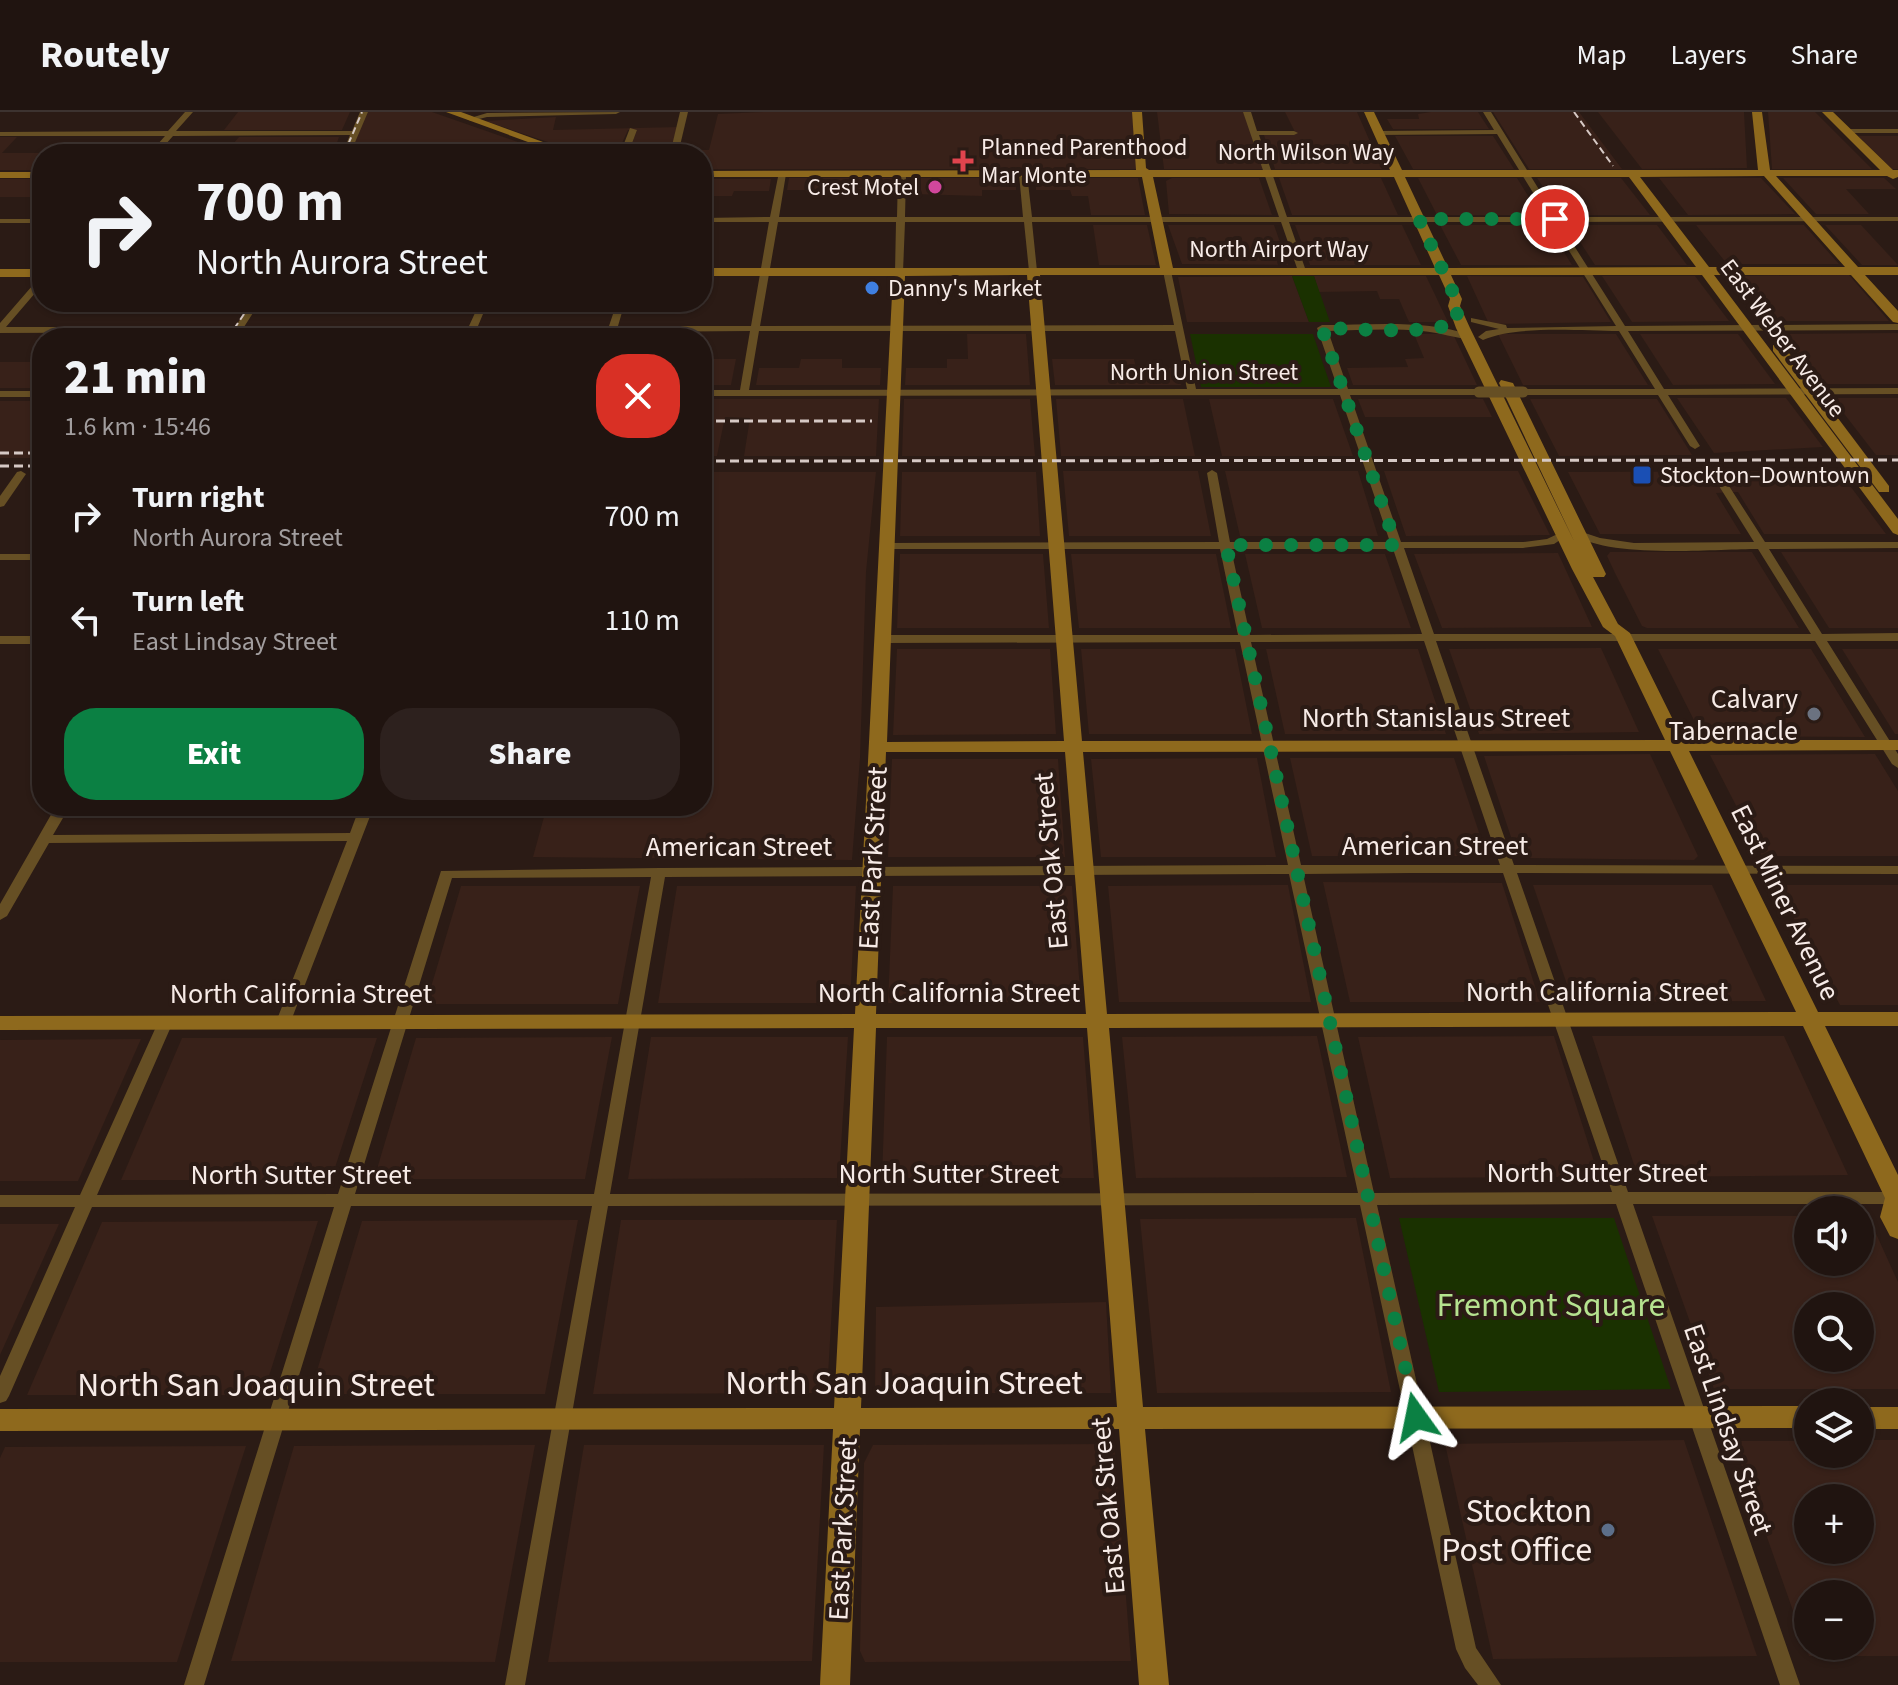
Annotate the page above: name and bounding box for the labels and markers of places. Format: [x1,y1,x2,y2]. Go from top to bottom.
place label: Planned Parenthood Mar Monte [981,130,1187,193]
marker: Planned Parenthood Mar Monte [952,150,974,172]
place label: Crest Motel [807,170,919,205]
marker: Crest Motel [926,178,944,196]
pin [1521,185,1589,253]
place label: Danny's Market [888,271,1042,306]
marker: Danny's Market [863,279,881,297]
place label: Stockton–Downtown [1660,458,1870,493]
marker: Stockton–Downtown [1631,464,1653,486]
place label: Calvary Tabernacle [1669,679,1798,751]
marker: Calvary Tabernacle [1805,705,1823,723]
place label: Stockton Post Office [1441,1487,1592,1575]
marker: Stockton Post Office [1599,1521,1617,1539]

